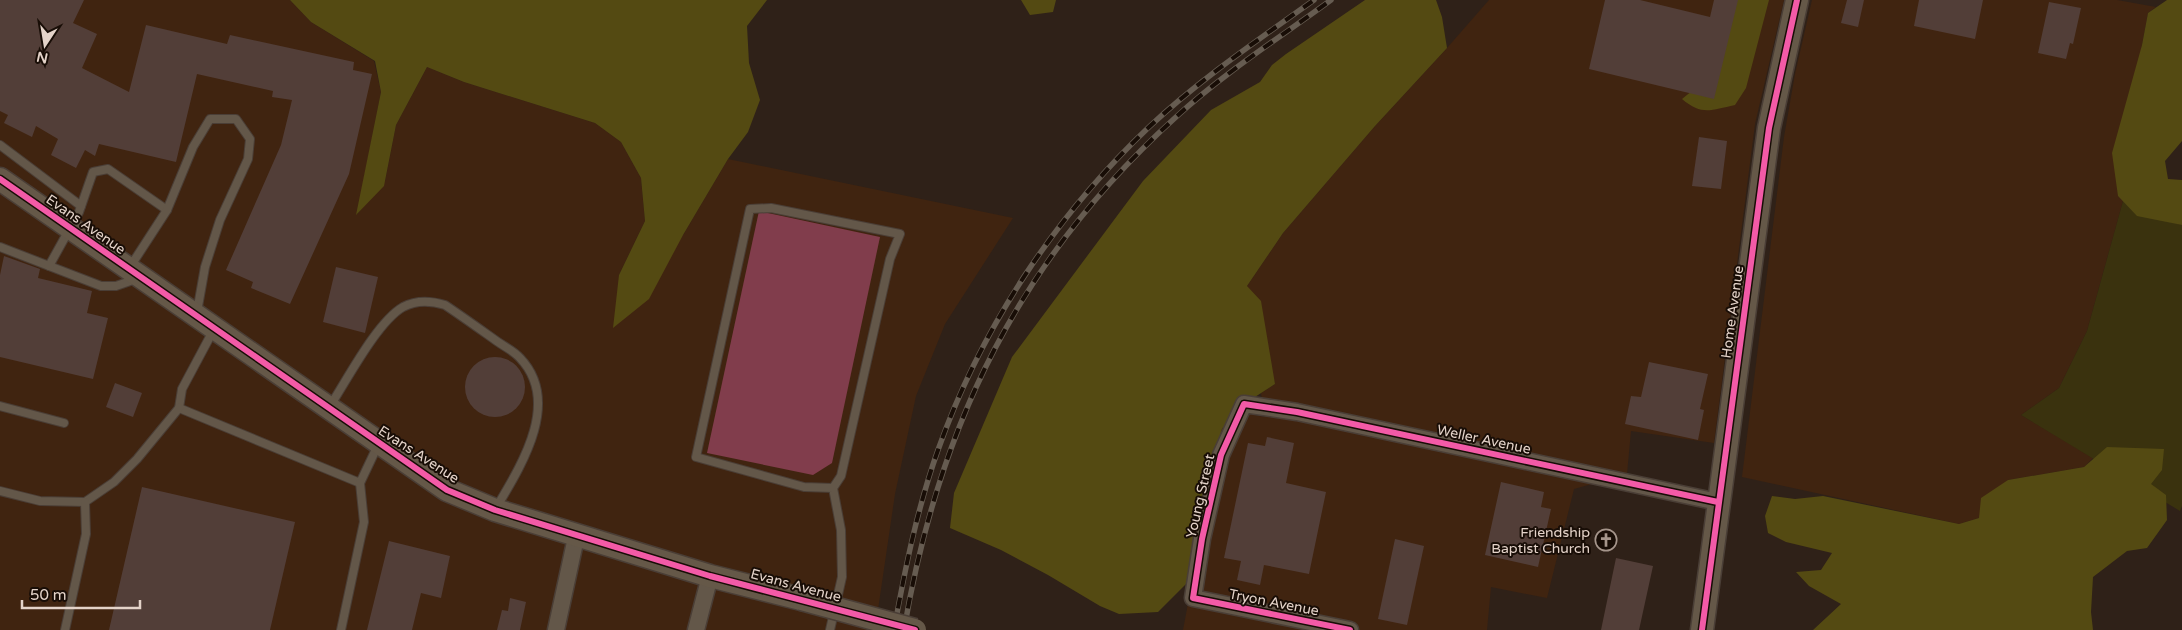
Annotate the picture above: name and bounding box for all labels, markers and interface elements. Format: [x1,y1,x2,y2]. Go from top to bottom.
north arrow [20,20,70,70]
text: N [35,48,50,67]
street label: Evans Avenue [43,191,129,258]
street label: Home Avenue [1718,265,1747,360]
street label: Weller Avenue [1435,421,1532,458]
street label: Evans Avenue [375,422,462,487]
street label: Young Street [1183,452,1219,540]
place label: Friendship Baptist Church [1491,524,1590,557]
church icon: Friendship Baptist Church [1594,528,1618,552]
street label: Evans Avenue [749,565,843,606]
scale bar [22,578,140,610]
street label: Tryon Avenue [1227,585,1320,620]
text: 50 m [30,586,67,604]

